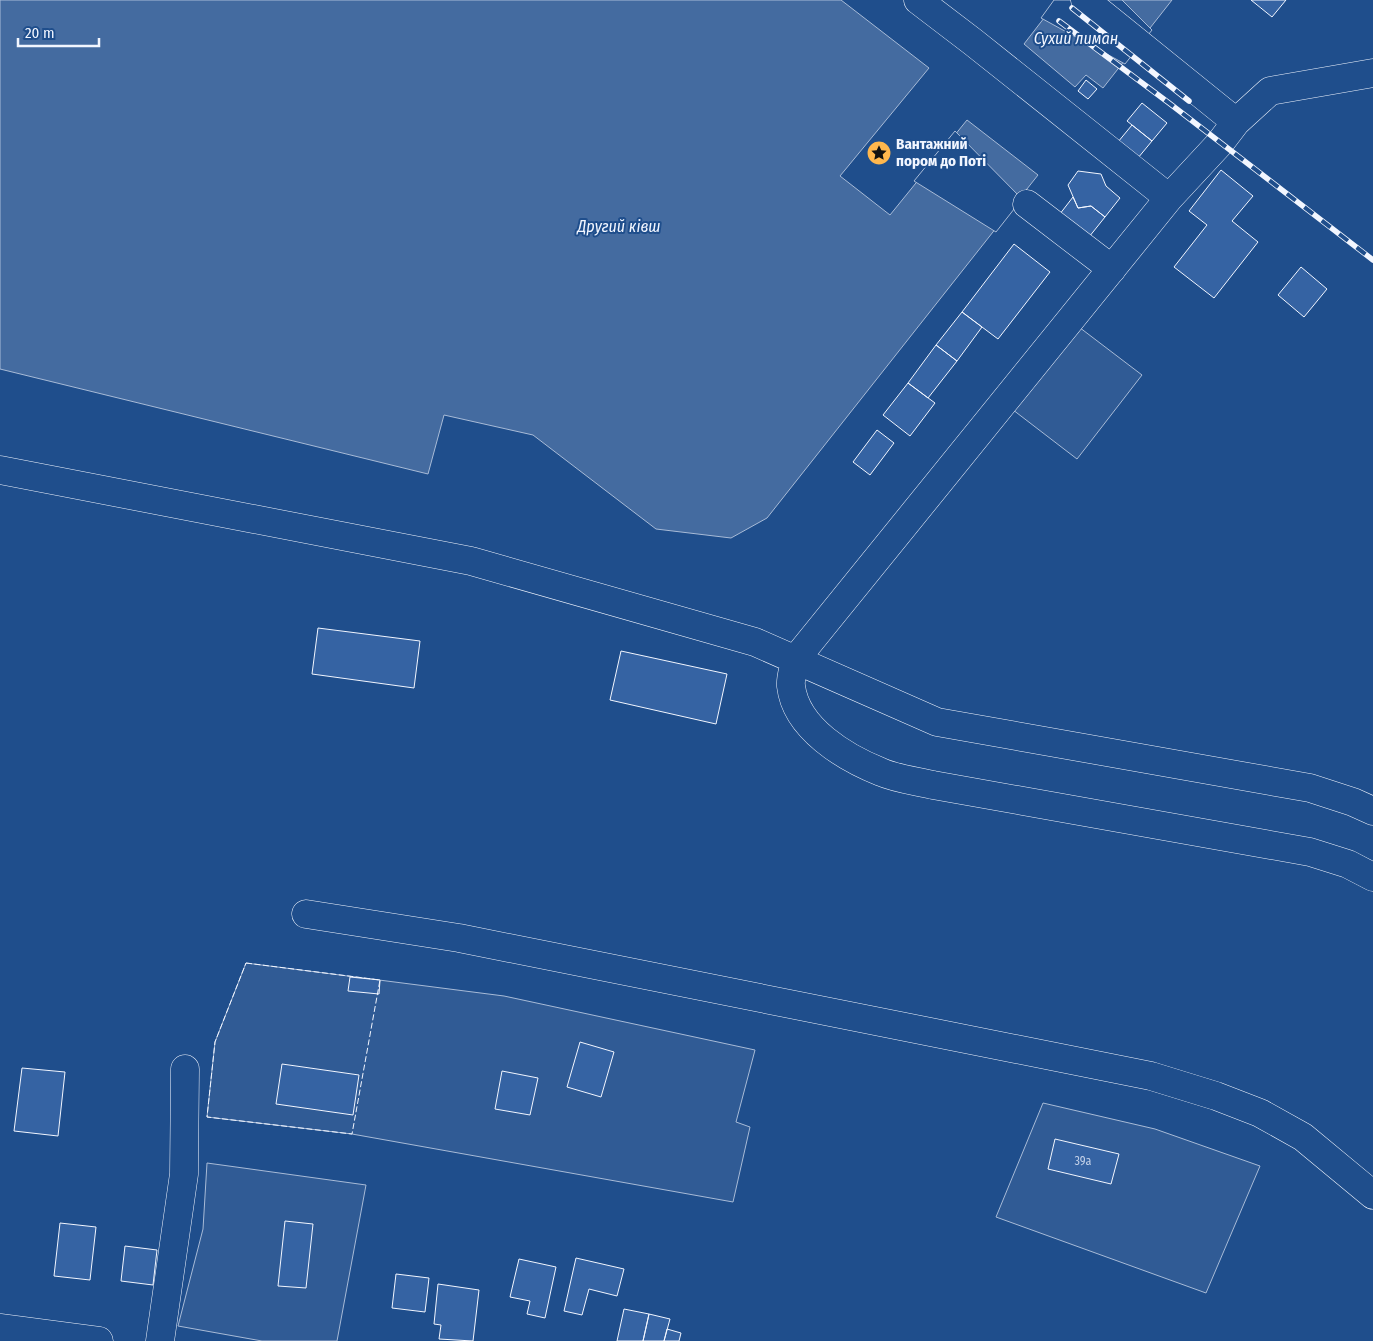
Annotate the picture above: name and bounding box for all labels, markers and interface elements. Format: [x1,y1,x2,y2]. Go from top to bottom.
scale bar [18,15,99,47]
text: 20 m [25,24,55,42]
water label: Сухий лиман [1034,29,1118,48]
place label: Вантажний пором до Поті [896,135,986,170]
place icon: Вантажний пором до Поті [866,140,892,166]
water label: Другий ківш [576,217,661,236]
house number: 39а [1075,1154,1092,1168]

